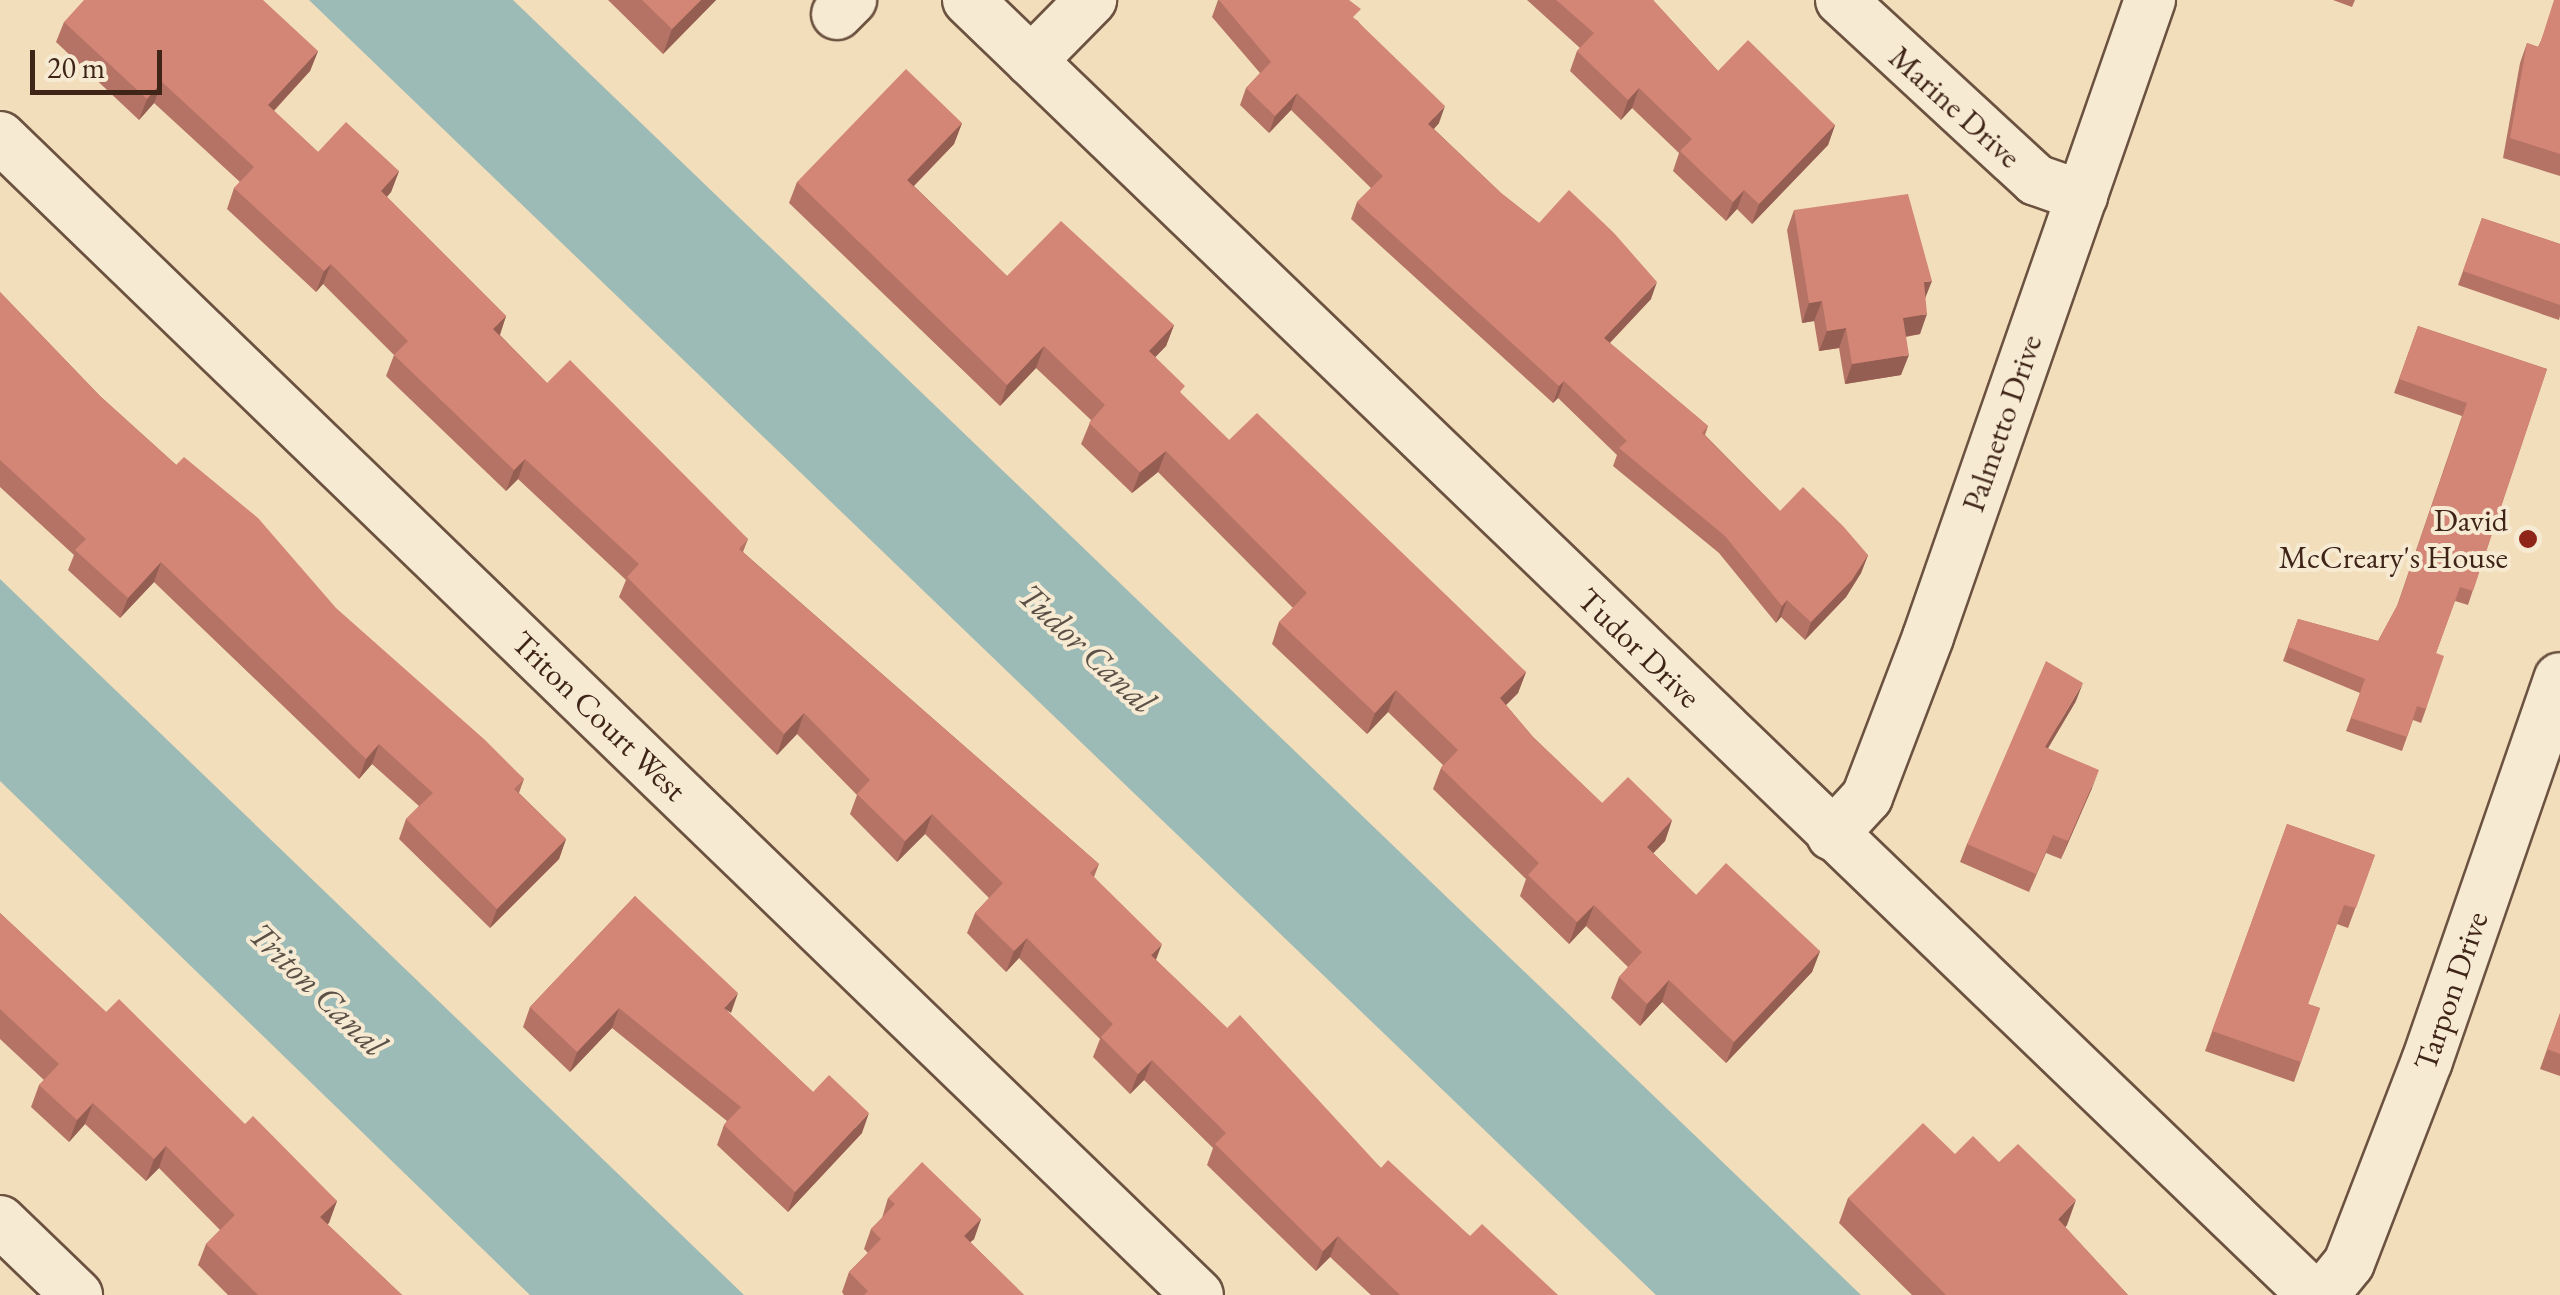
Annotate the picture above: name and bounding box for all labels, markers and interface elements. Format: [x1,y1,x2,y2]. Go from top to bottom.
scale bar [35,30,168,92]
street label: Marine Drive [1881,38,2029,176]
text: 20 m [47,48,105,87]
street label: Palmetto Drive [1954,329,2050,517]
place label: David McCreary's House [2279,502,2508,577]
marker: David McCreary's House [2517,528,2539,550]
water label: Tudor Canal [1010,574,1164,722]
street label: Tudor Drive [1570,580,1708,716]
street label: Triton Court West [504,623,694,809]
street label: Tarpon Drive [2406,906,2496,1076]
water label: Triton Canal [240,913,396,1065]

